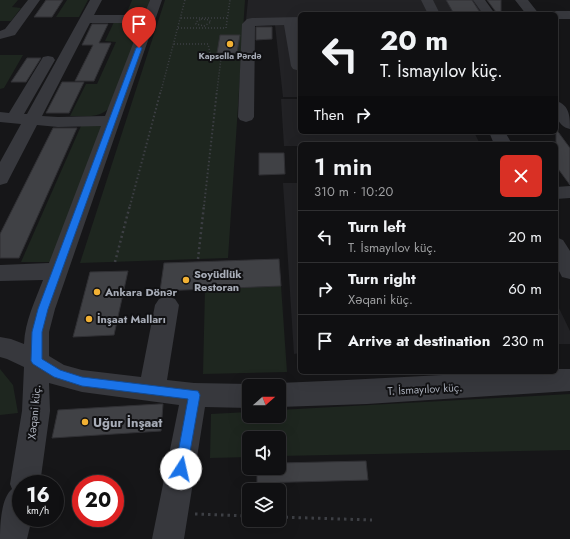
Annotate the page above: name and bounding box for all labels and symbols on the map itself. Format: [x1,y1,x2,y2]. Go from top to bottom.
pin [122,7.0,156,48]
marker: Kapsella Pərdə [225,39,235,49]
place label: Kapsella Pərdə [198,49,262,62]
place label: Soyüdlük Restoran [194,266,242,295]
marker: Soyüdlük Restoran [181,275,191,285]
place label: Ankara Dönər [104,284,177,300]
marker: Ankara Dönər [92,287,102,297]
place label: İnşaat Malları [97,311,166,327]
marker: İnşaat Malları [84,314,94,324]
north arrow [242,379,286,423]
street label: T. İsmayılov küç. [387,379,463,399]
street label: Xəqani küç. [24,384,44,440]
place label: Uğur İnşaat [93,413,163,432]
marker: Uğur İnşaat [80,417,90,427]
position arrow [160,448,202,490]
speed limit sign: 20 [72,475,124,527]

